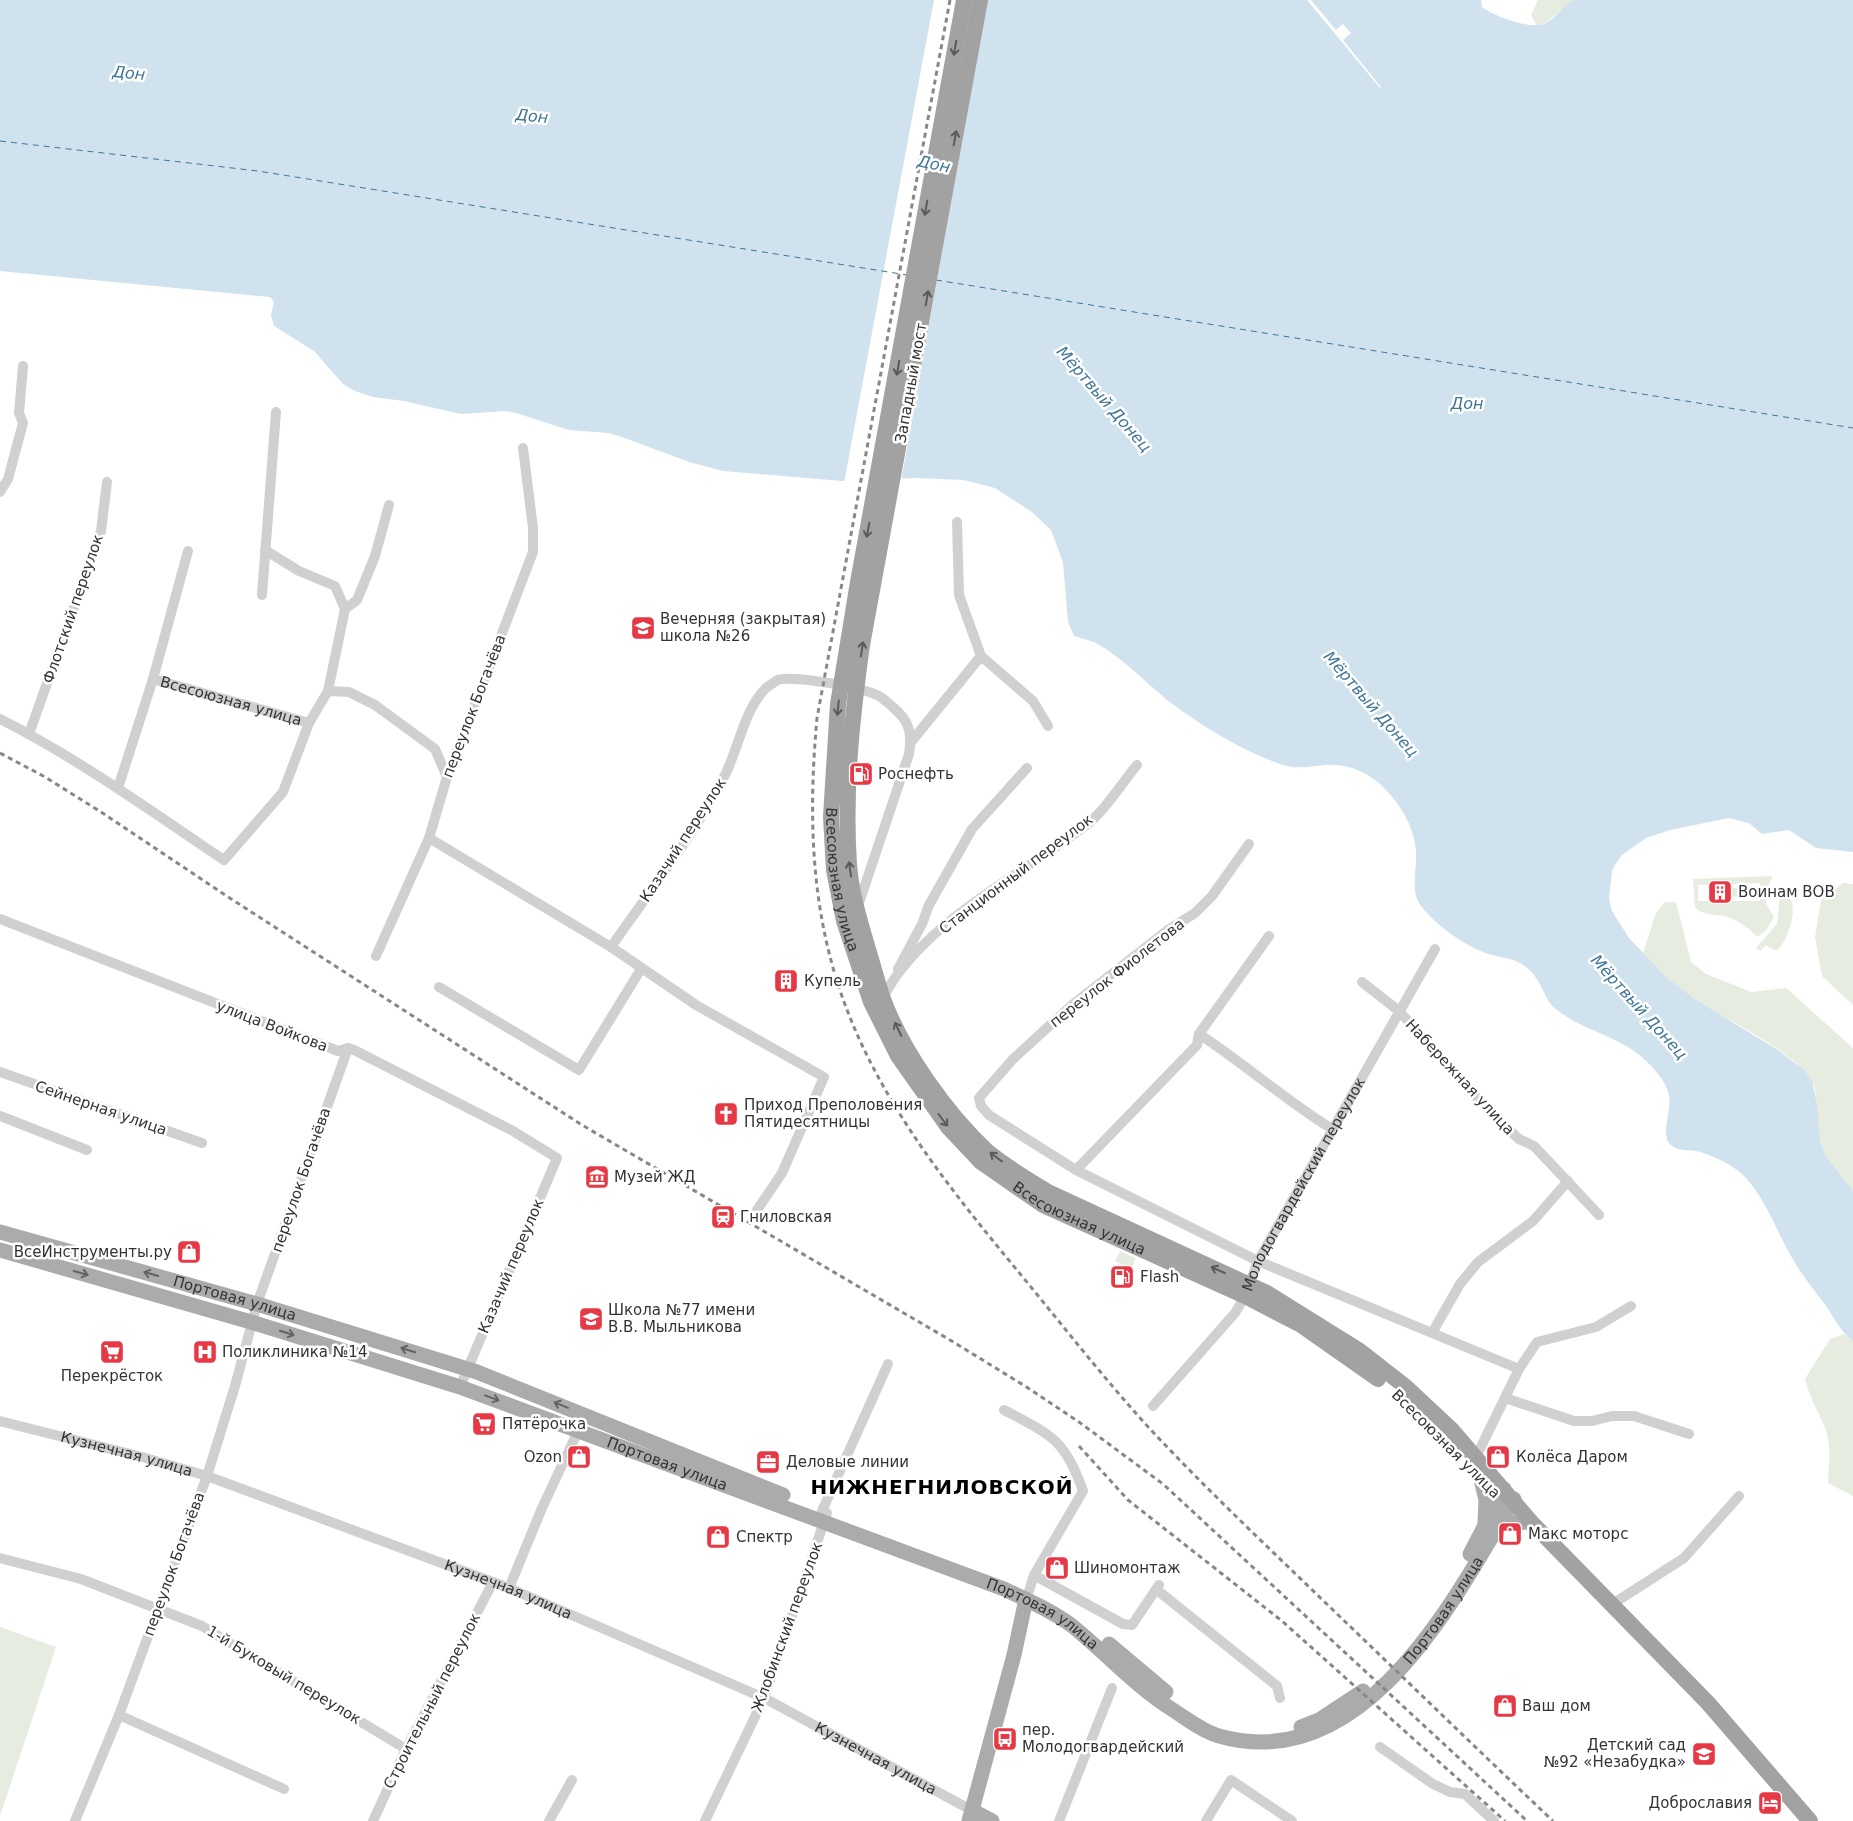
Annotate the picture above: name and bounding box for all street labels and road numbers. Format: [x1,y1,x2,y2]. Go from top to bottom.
street label: Западный мост [892,321,930,445]
street label: Флотский переулок [39,532,107,686]
street label: переулок Богачёва [438,632,510,780]
street label: Всесоюзная улица [158,672,304,730]
street label: Казачий переулок [636,774,730,906]
street label: Всесоюзная улица [822,807,863,954]
street label: Станционный переулок [936,810,1096,938]
street label: переулок Фиолетова [1046,915,1188,1031]
street label: улица Войкова [214,996,330,1056]
street label: Набережная улица [1402,1015,1518,1139]
street label: Молодогвардейский переулок [1238,1074,1369,1294]
street label: Сейнерная улица [33,1077,169,1139]
street label: переулок Богачёва [268,1105,334,1255]
street label: Всесоюзная улица [1009,1178,1148,1259]
street label: Казачий переулок [474,1196,548,1336]
street label: Портовая улица [171,1272,299,1325]
street label: Всесоюзная улица [1388,1386,1504,1502]
street label: Кузнечная улица [59,1428,195,1480]
street label: Портовая улица [604,1433,730,1495]
street label: переулок Богачёва [140,1490,208,1638]
street label: Жлобинский переулок [748,1539,826,1715]
street label: Портовая улица [1400,1553,1487,1668]
street label: Кузнечная улица [442,1556,575,1623]
street label: Портовая улица [984,1574,1102,1653]
street label: Строительный переулок [380,1610,484,1792]
street label: 1-й Буковый переулок [204,1622,364,1728]
street label: Кузнечная улица [812,1718,940,1799]

